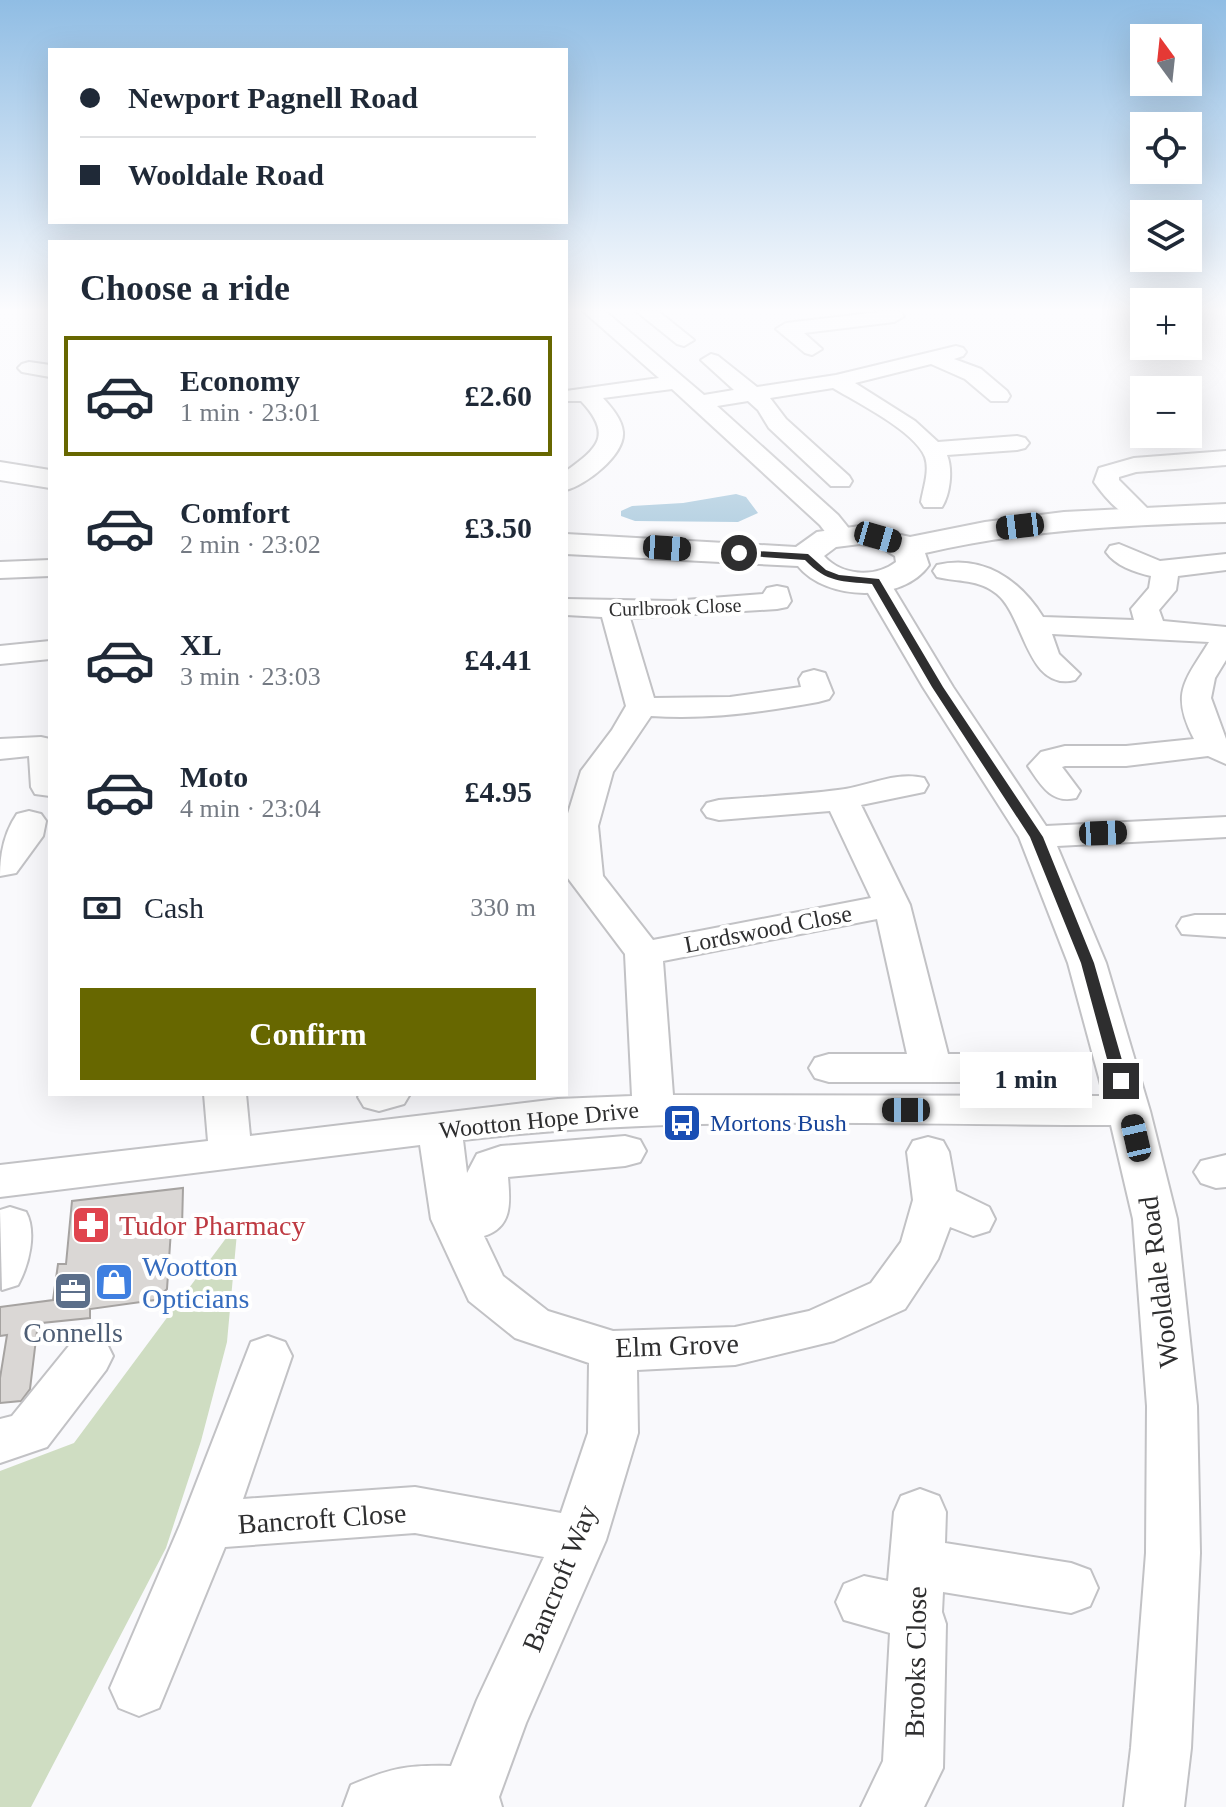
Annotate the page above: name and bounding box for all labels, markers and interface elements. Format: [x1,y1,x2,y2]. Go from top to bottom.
north arrow [1130,24,1202,96]
map controls [1130,24,1202,448]
text: Newport Pagnell Road [128,81,418,114]
button: locate [1130,112,1202,184]
text: Wooldale Road [128,158,324,191]
button: layers [1130,200,1202,272]
text: Choose a ride [80,268,290,308]
button: + [1130,288,1202,360]
icon: car [84,360,156,432]
text: Economy [180,364,300,397]
button: − [1130,376,1202,448]
text: £2.60 [465,379,532,412]
text: 1 min · 23:01 [180,398,321,427]
icon: car [84,492,156,564]
text: Comfort [180,496,290,529]
text: £3.50 [465,511,532,544]
car [995,511,1045,541]
car [852,519,904,555]
text: 2 min · 23:02 [180,530,321,559]
car [642,534,692,562]
route start [721,535,757,571]
street label: Curlbrook Close [608,594,742,620]
icon: car [84,624,156,696]
text: XL [180,628,222,661]
text: £4.41 [465,643,532,676]
text: 3 min · 23:03 [180,662,321,691]
icon: car [84,756,156,828]
text: Moto [180,760,248,793]
text: £4.95 [465,775,532,808]
text: 4 min · 23:04 [180,794,321,823]
car [1079,820,1127,846]
icon: cash [80,886,124,930]
text: Cash [144,891,204,924]
text: 330 m [470,893,536,922]
street label: Lordswood Close [682,900,854,958]
button: Confirm [80,988,536,1080]
callout: 1 min [961,1053,1093,1109]
route end [1103,1063,1139,1099]
text: 1 min [995,1065,1057,1094]
street label: Wootton Hope Drive [438,1097,640,1143]
car [882,1098,930,1122]
bus stop icon: Mortons Bush [661,1102,703,1144]
place label: Mortons Bush [710,1110,847,1136]
car [1119,1112,1153,1164]
street label: Wooldale Road [1133,1194,1184,1370]
pharmacy icon: Tudor Pharmacy [70,1204,112,1246]
place label: Tudor Pharmacy [119,1210,305,1241]
place label: Wootton Opticians [142,1251,249,1314]
shop icon: Wootton Opticians [93,1261,135,1303]
office icon: Connells [52,1270,94,1312]
place label: Connells [23,1317,123,1348]
street label: Elm Grove [615,1328,739,1363]
street label: Bancroft Close [237,1497,407,1540]
street label: Bancroft Way [516,1500,603,1656]
street label: Brooks Close [899,1586,932,1738]

